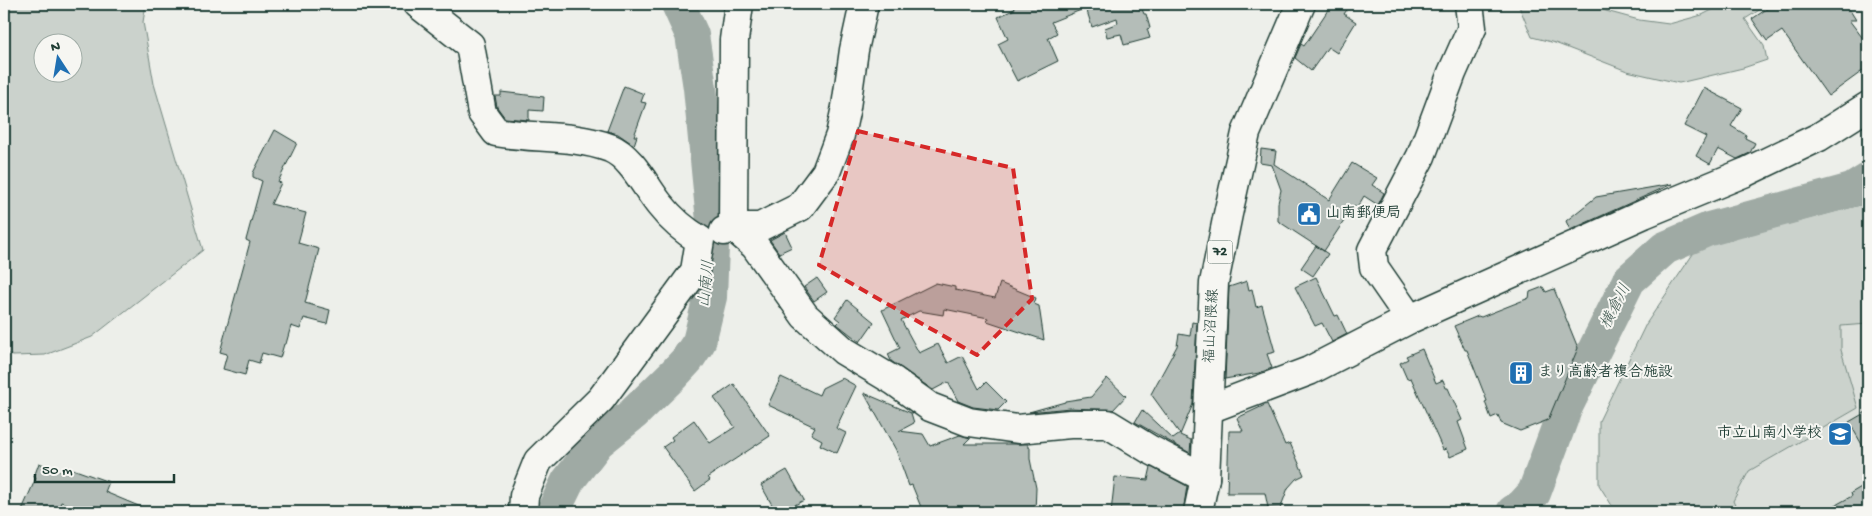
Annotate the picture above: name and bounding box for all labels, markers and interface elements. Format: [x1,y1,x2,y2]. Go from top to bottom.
north arrow [32,32,82,82]
text: N [50,38,62,57]
public building icon: 山南郵便局 [1296,201,1322,227]
place label: 山南郵便局 [1326,204,1401,223]
road number: 72 [1208,240,1232,264]
water label: 山南川 [694,259,720,309]
water label: 横倉川 [1596,280,1636,333]
street label: 福山沼隈線 [1200,288,1223,364]
building icon: まり高齢者複合施設 [1508,360,1534,386]
place label: まり高齢者複合施設 [1538,363,1673,382]
school or university icon: 市立山南小学校 [1827,421,1853,447]
place label: 市立山南小学校 [1717,424,1822,443]
scale bar [35,451,174,483]
text: 50 m [42,462,73,480]

